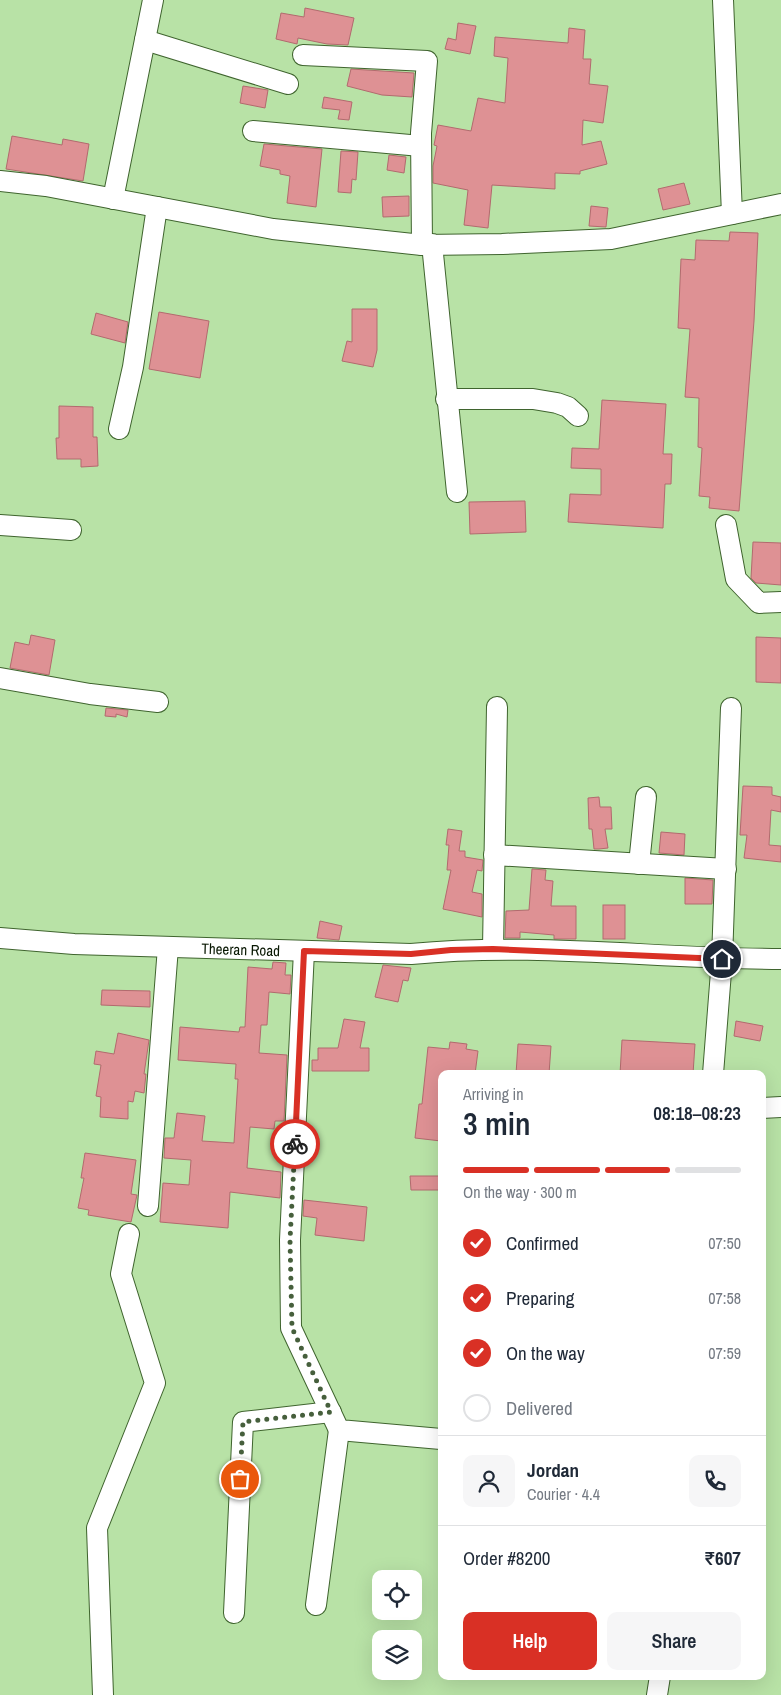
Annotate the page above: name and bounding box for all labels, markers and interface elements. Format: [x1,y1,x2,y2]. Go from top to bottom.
street label: Theeran Road [201,937,280,961]
pin [701,938,743,980]
icon: home [708,945,736,973]
text: Arriving in [463,1083,524,1105]
text: 08:18–08:23 [653,1100,741,1126]
text: 3 min [463,1102,531,1145]
courier [270,1119,320,1169]
icon: bike [281,1130,309,1158]
text: On the way · 300 m [463,1181,577,1203]
icon: check [463,1229,491,1257]
text: Confirmed [506,1230,579,1256]
text: 07:50 [708,1232,741,1254]
icon: check [463,1284,491,1312]
text: Preparing [506,1285,574,1311]
text: 07:58 [708,1287,741,1309]
icon: check [463,1339,491,1367]
text: On the way [506,1340,585,1366]
text: 07:59 [708,1342,741,1364]
text: Delivered [506,1395,573,1421]
button: person [463,1455,515,1507]
button: phone [689,1455,741,1507]
text: Jordan [527,1457,579,1483]
pin [219,1458,261,1500]
icon: bag [226,1465,254,1493]
text: Courier · 4.4 [527,1483,600,1505]
text: Order #8200 [463,1545,550,1571]
text: ₹607 [704,1545,741,1571]
map controls [372,1570,422,1680]
button: locate [372,1570,422,1620]
button: Help [463,1612,597,1670]
button: Share [607,1612,741,1670]
button: layers [372,1630,422,1680]

